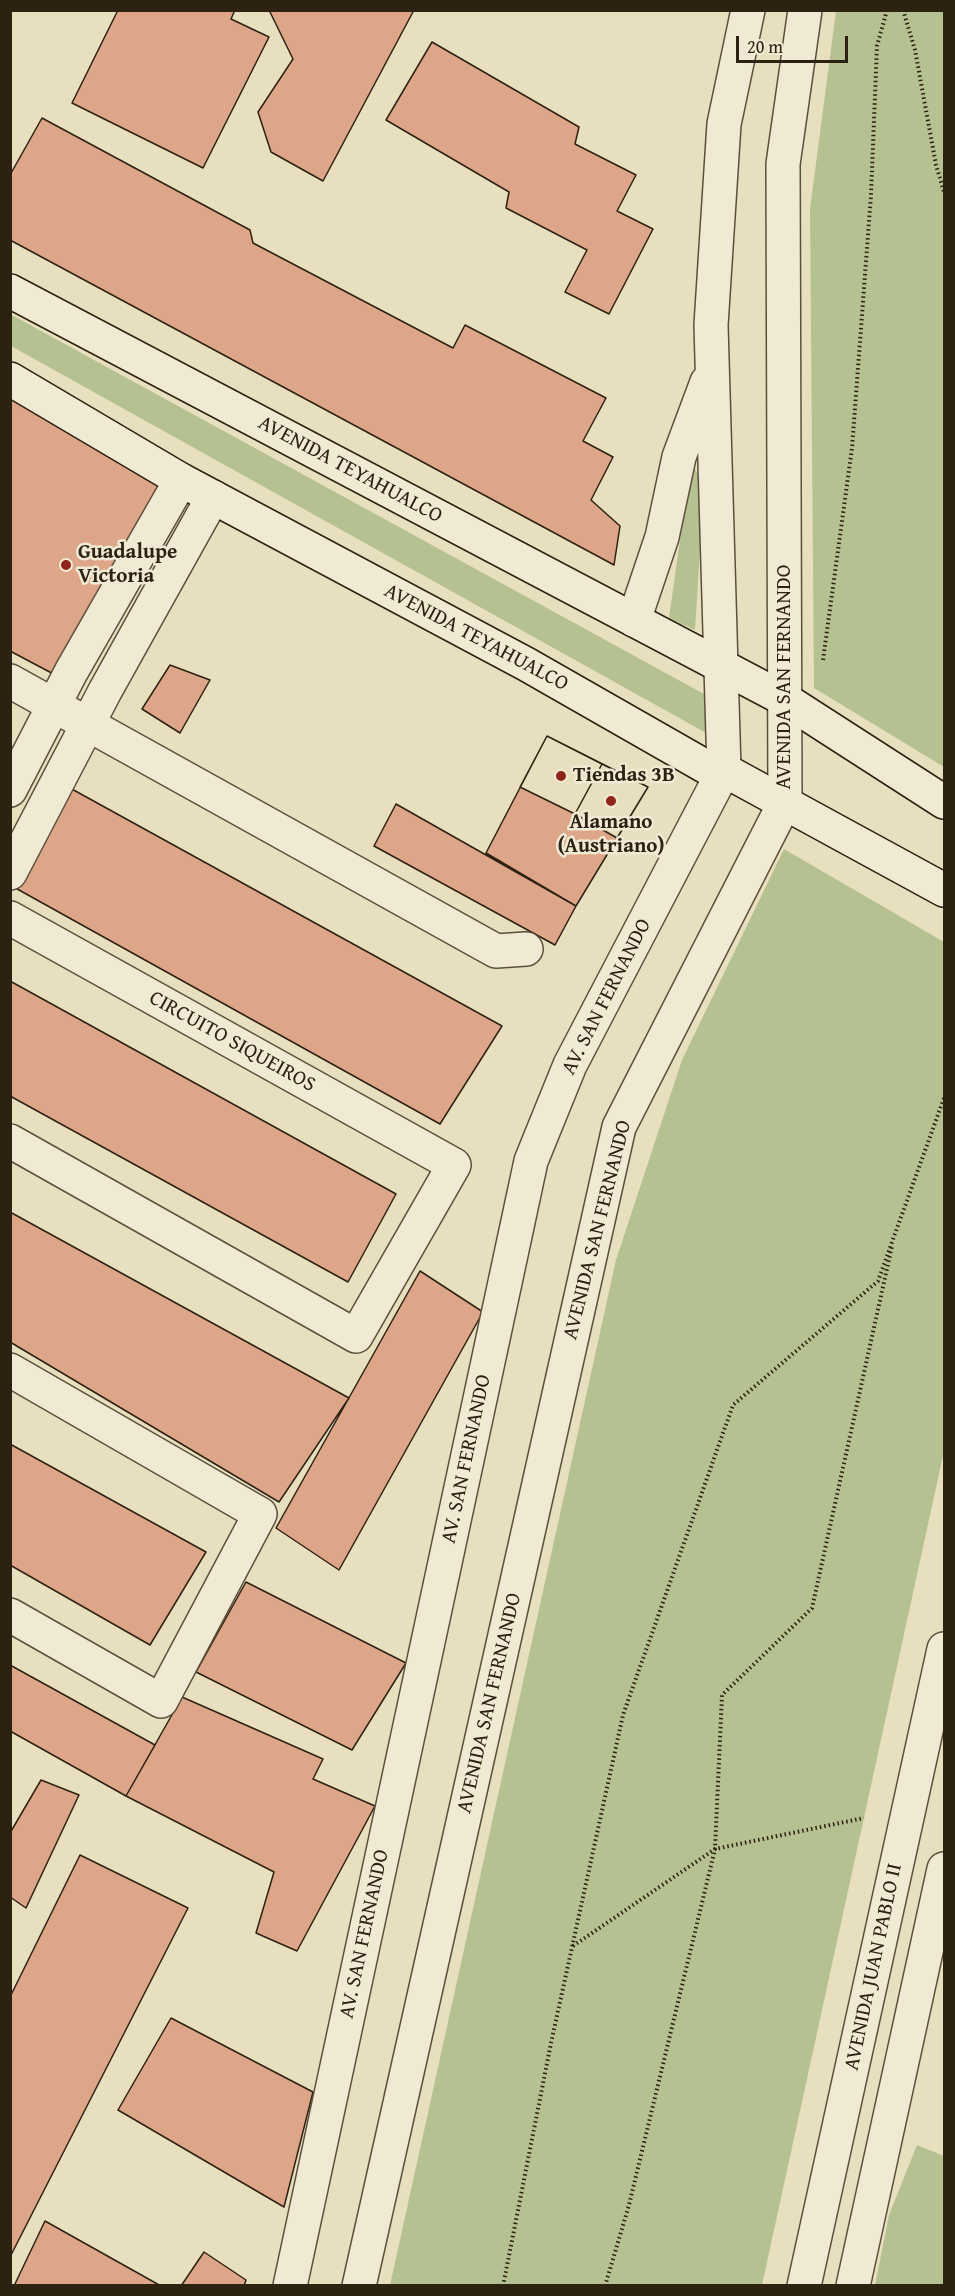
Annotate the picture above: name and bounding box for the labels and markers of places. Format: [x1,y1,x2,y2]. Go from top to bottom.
place label: Guadalupe Victoria [78,540,177,590]
marker: Guadalupe Victoria [59,558,73,572]
place label: Tiendas 3B [573,763,675,789]
marker: Tiendas 3B [554,769,568,783]
marker: Alamano (Austriano) [604,794,618,808]
place label: Alamano (Austriano) [557,810,665,860]

